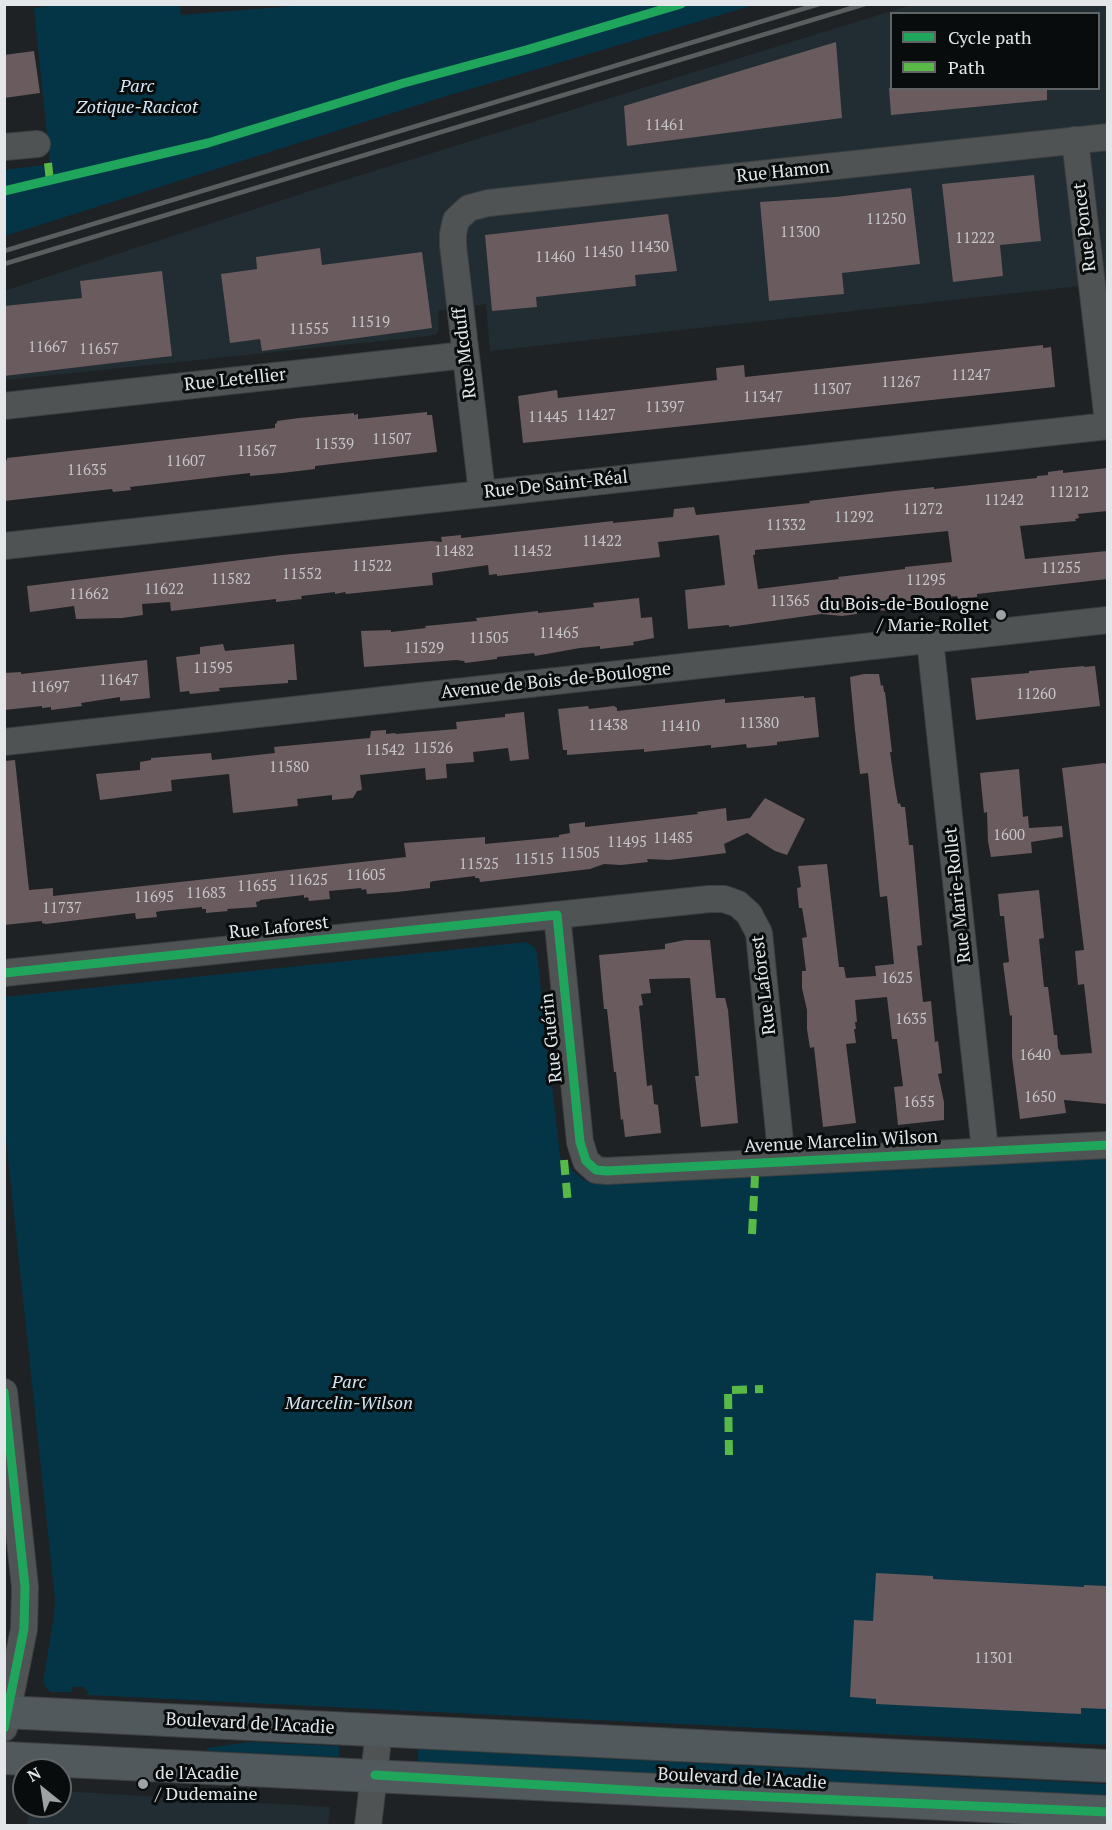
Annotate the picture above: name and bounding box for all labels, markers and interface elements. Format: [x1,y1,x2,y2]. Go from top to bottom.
legend [890,12,1100,90]
text: Cycle path [948,25,1032,49]
text: Path [948,55,985,79]
park label: Parc Zotique-Racicot [76,76,198,118]
house number: 11461 [645,117,685,135]
street label: Rue Hamon [735,156,831,188]
street label: Rue Poncet [1069,181,1101,273]
house number: 11250 [866,211,906,229]
house number: 11300 [780,224,820,242]
house number: 11222 [955,230,995,248]
house number: 11430 [629,239,669,257]
house number: 11450 [583,244,623,262]
house number: 11460 [535,249,575,267]
street label: Rue Mcduff [449,306,481,400]
house number: 11519 [350,314,390,332]
house number: 11555 [289,321,329,339]
house number: 11667 [28,339,68,357]
house number: 11657 [79,341,119,359]
street label: Rue Letellier [183,364,287,396]
house number: 11247 [951,367,991,385]
house number: 11267 [881,374,921,392]
house number: 11307 [812,381,852,399]
house number: 11347 [743,389,783,407]
house number: 11397 [645,399,685,417]
house number: 11427 [576,407,616,425]
house number: 11445 [528,409,568,427]
house number: 11507 [372,431,412,449]
house number: 11539 [314,436,354,454]
house number: 11567 [237,443,277,461]
house number: 11607 [166,453,206,471]
house number: 11635 [67,462,107,480]
street label: Rue De Saint-Réal [483,467,629,503]
house number: 11212 [1049,484,1089,502]
house number: 11242 [984,492,1024,510]
house number: 11272 [903,501,943,519]
house number: 11292 [834,509,874,527]
house number: 11332 [766,517,806,535]
house number: 11422 [582,533,622,551]
house number: 11482 [434,543,474,561]
house number: 11452 [512,543,552,561]
house number: 11522 [352,558,392,576]
house number: 11255 [1041,560,1081,578]
house number: 11552 [282,566,322,584]
house number: 11582 [211,571,251,589]
house number: 11295 [906,572,946,590]
house number: 11622 [144,581,184,599]
house number: 11662 [69,586,109,604]
house number: 11365 [770,593,810,611]
place label: du Bois-de-Boulogne / Marie-Rollet [820,594,989,636]
marker: du Bois-de-Boulogne / Marie-Rollet [994,608,1008,622]
house number: 11465 [539,625,579,643]
house number: 11505 [469,630,509,648]
house number: 11529 [404,640,444,658]
street label: Avenue de Bois-de-Boulogne [440,658,672,704]
house number: 11595 [193,660,233,678]
house number: 11647 [99,672,139,690]
house number: 11697 [30,679,70,697]
house number: 11260 [1016,686,1056,704]
house number: 11380 [739,715,779,733]
house number: 11438 [588,717,628,735]
house number: 11410 [660,718,700,736]
house number: 11526 [413,740,453,758]
house number: 11542 [365,742,405,760]
house number: 11580 [269,759,309,777]
street label: Rue Marie-Rollet [940,826,976,964]
house number: 1600 [993,827,1025,845]
house number: 11485 [653,830,693,848]
house number: 11495 [607,834,647,852]
house number: 11505 [560,845,600,863]
house number: 11515 [514,851,554,869]
house number: 11525 [459,856,499,874]
house number: 11605 [346,867,386,885]
house number: 11625 [288,872,328,890]
house number: 11655 [237,878,277,896]
house number: 11683 [186,885,226,903]
house number: 11695 [134,889,174,907]
house number: 11737 [42,900,82,918]
street label: Rue Laforest [228,912,330,944]
street label: Rue Laforest [747,934,781,1036]
house number: 1625 [881,970,913,988]
street label: Rue Guérin [537,992,567,1084]
house number: 1635 [895,1011,927,1029]
house number: 1640 [1019,1047,1051,1065]
house number: 1650 [1024,1089,1056,1107]
house number: 1655 [903,1094,935,1112]
street label: Avenue Marcelin Wilson [744,1126,938,1158]
park label: Parc Marcelin-Wilson [285,1372,413,1414]
house number: 11301 [974,1650,1014,1668]
street label: Boulevard de l'Acadie [165,1709,335,1739]
north arrow [12,1758,72,1818]
text: N [23,1762,45,1787]
place label: de l'Acadie / Dudemaine [155,1763,257,1806]
street label: Boulevard de l'Acadie [657,1764,827,1794]
marker: de l'Acadie / Dudemaine [136,1777,150,1791]

